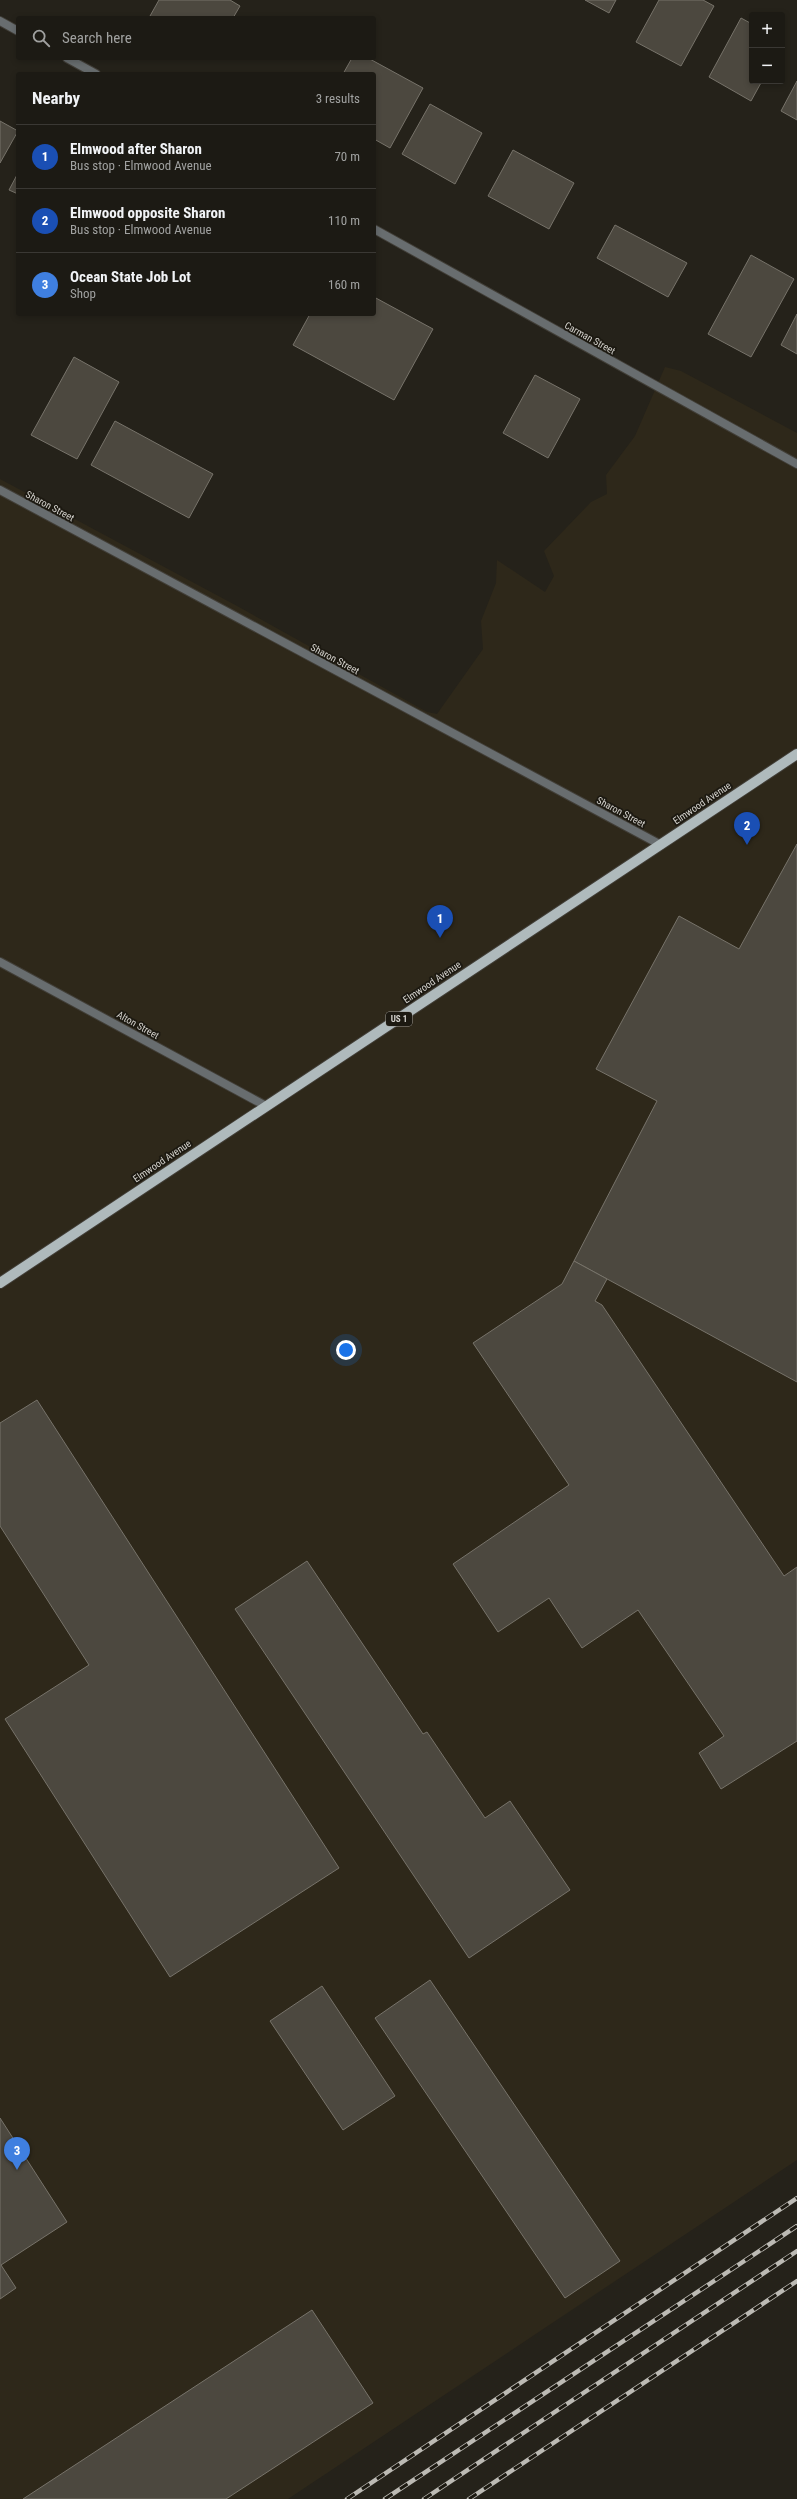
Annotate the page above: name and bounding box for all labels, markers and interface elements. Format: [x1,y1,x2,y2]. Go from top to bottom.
map controls [749,12,785,84]
button: + [749,12,785,48]
search box [16,16,376,60]
icon: search [30,27,52,49]
text: Search here [62,29,132,47]
button: − [749,48,785,84]
text: Nearby [32,88,80,108]
text: 3 results [316,91,360,106]
text: Elmwood after Sharon [70,140,202,158]
text: 1 [42,149,48,164]
text: 70 m [334,149,360,164]
text: Bus stop · Elmwood Avenue [70,158,212,173]
text: Elmwood opposite Sharon [70,204,225,222]
text: 2 [42,213,48,228]
text: 110 m [328,213,360,228]
text: Bus stop · Elmwood Avenue [70,222,212,237]
text: Ocean State Job Lot [70,268,191,286]
text: 3 [42,277,48,292]
text: 160 m [328,277,360,292]
text: Shop [70,286,96,301]
street label: Carman Street [563,320,617,356]
street label: Sharon Street [24,489,76,523]
street label: Sharon Street [309,642,361,676]
street label: Elmwood Avenue [671,779,733,826]
street label: Sharon Street [595,795,647,829]
pin: 2 [734,812,760,845]
pin: 1 [427,905,453,938]
street label: Elmwood Avenue [401,958,463,1005]
street label: Alton Street [115,1009,161,1041]
road number: US 1 [386,1012,412,1026]
street label: Elmwood Avenue [131,1137,193,1184]
your location [336,1340,356,1360]
pin: 3 [4,2137,30,2170]

